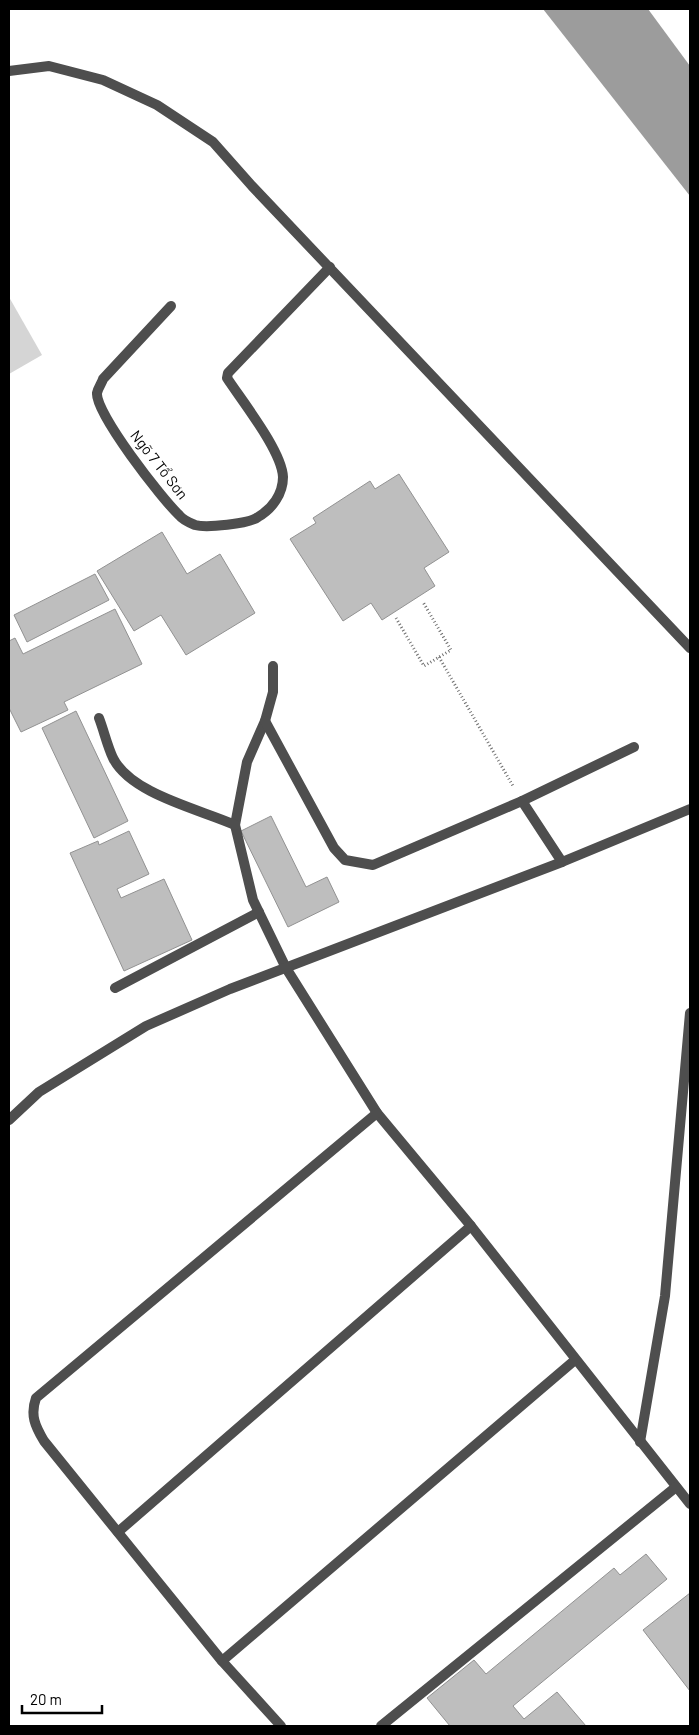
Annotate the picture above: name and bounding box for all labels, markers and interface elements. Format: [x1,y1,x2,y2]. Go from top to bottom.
street label: Ngõ 7 Tổ Sơn [127,426,192,503]
scale bar [22,1682,102,1714]
text: 20 m [30,1690,62,1708]

